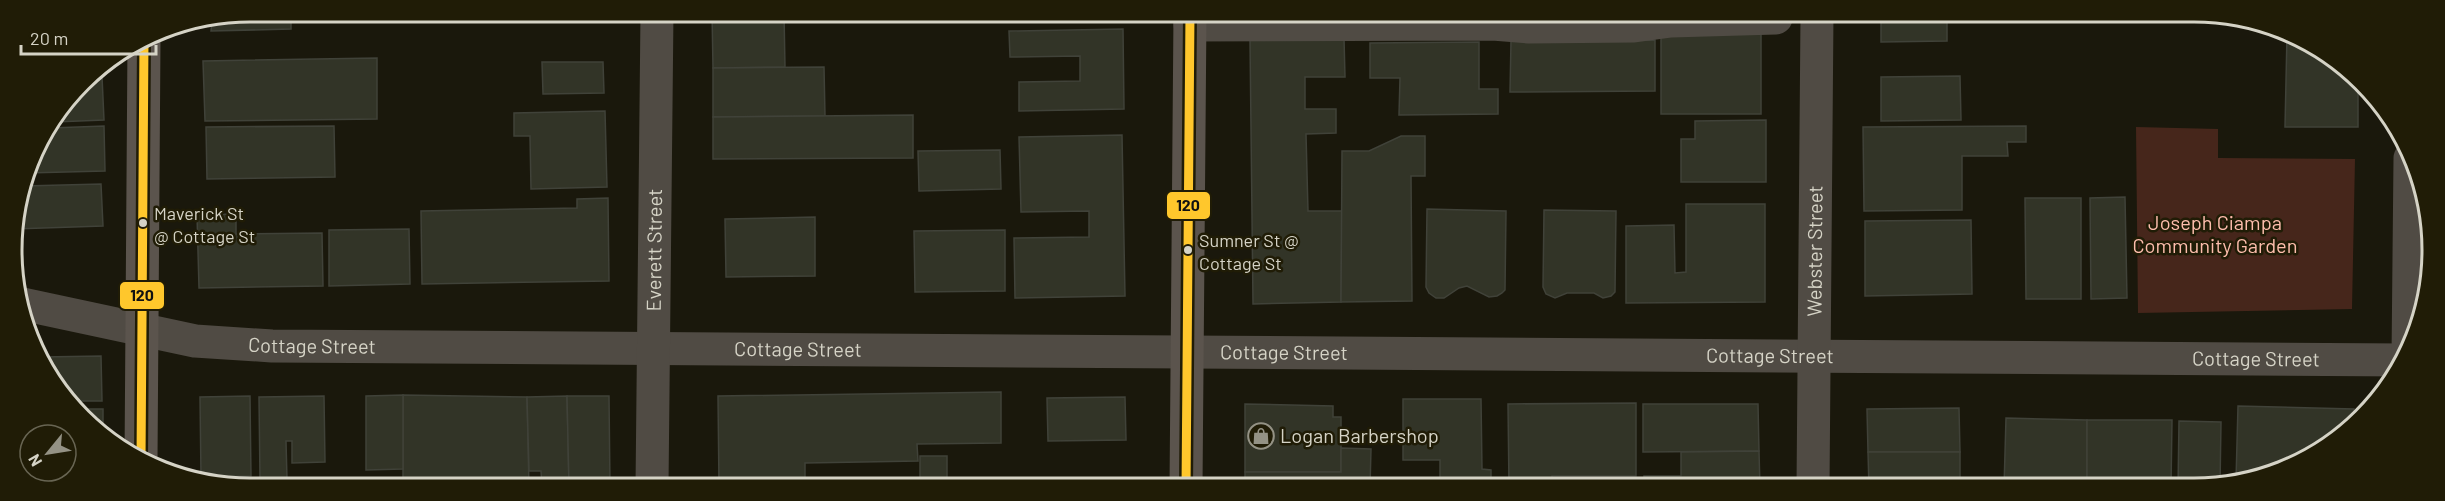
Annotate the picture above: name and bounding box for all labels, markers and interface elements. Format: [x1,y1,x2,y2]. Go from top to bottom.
scale bar [21,18,156,56]
text: 20 m [30,27,68,49]
street label: Webster Street [1801,185,1827,317]
street label: Everett Street [641,188,666,312]
line badge: 120 [1166,191,1211,220]
text: 120 [1176,195,1200,214]
place label: Maverick St @ Cottage St [154,202,255,247]
park label: Joseph Ciampa Community Garden [2132,210,2298,257]
marker: Maverick St @ Cottage St [137,217,149,229]
place label: Sumner St @ Cottage St [1199,229,1299,274]
marker: Sumner St @ Cottage St [1182,244,1194,256]
line badge: 120 [119,281,165,310]
text: 120 [130,285,154,304]
street label: Cottage Street [247,331,376,358]
street label: Cottage Street [734,336,862,361]
street label: Cottage Street [1220,339,1348,364]
street label: Cottage Street [1706,342,1834,367]
street label: Cottage Street [2192,346,2320,370]
shop icon: Logan Barbershop [1246,421,1276,451]
north arrow [18,423,78,483]
place label: Logan Barbershop [1280,423,1439,447]
text: N [24,451,45,470]

